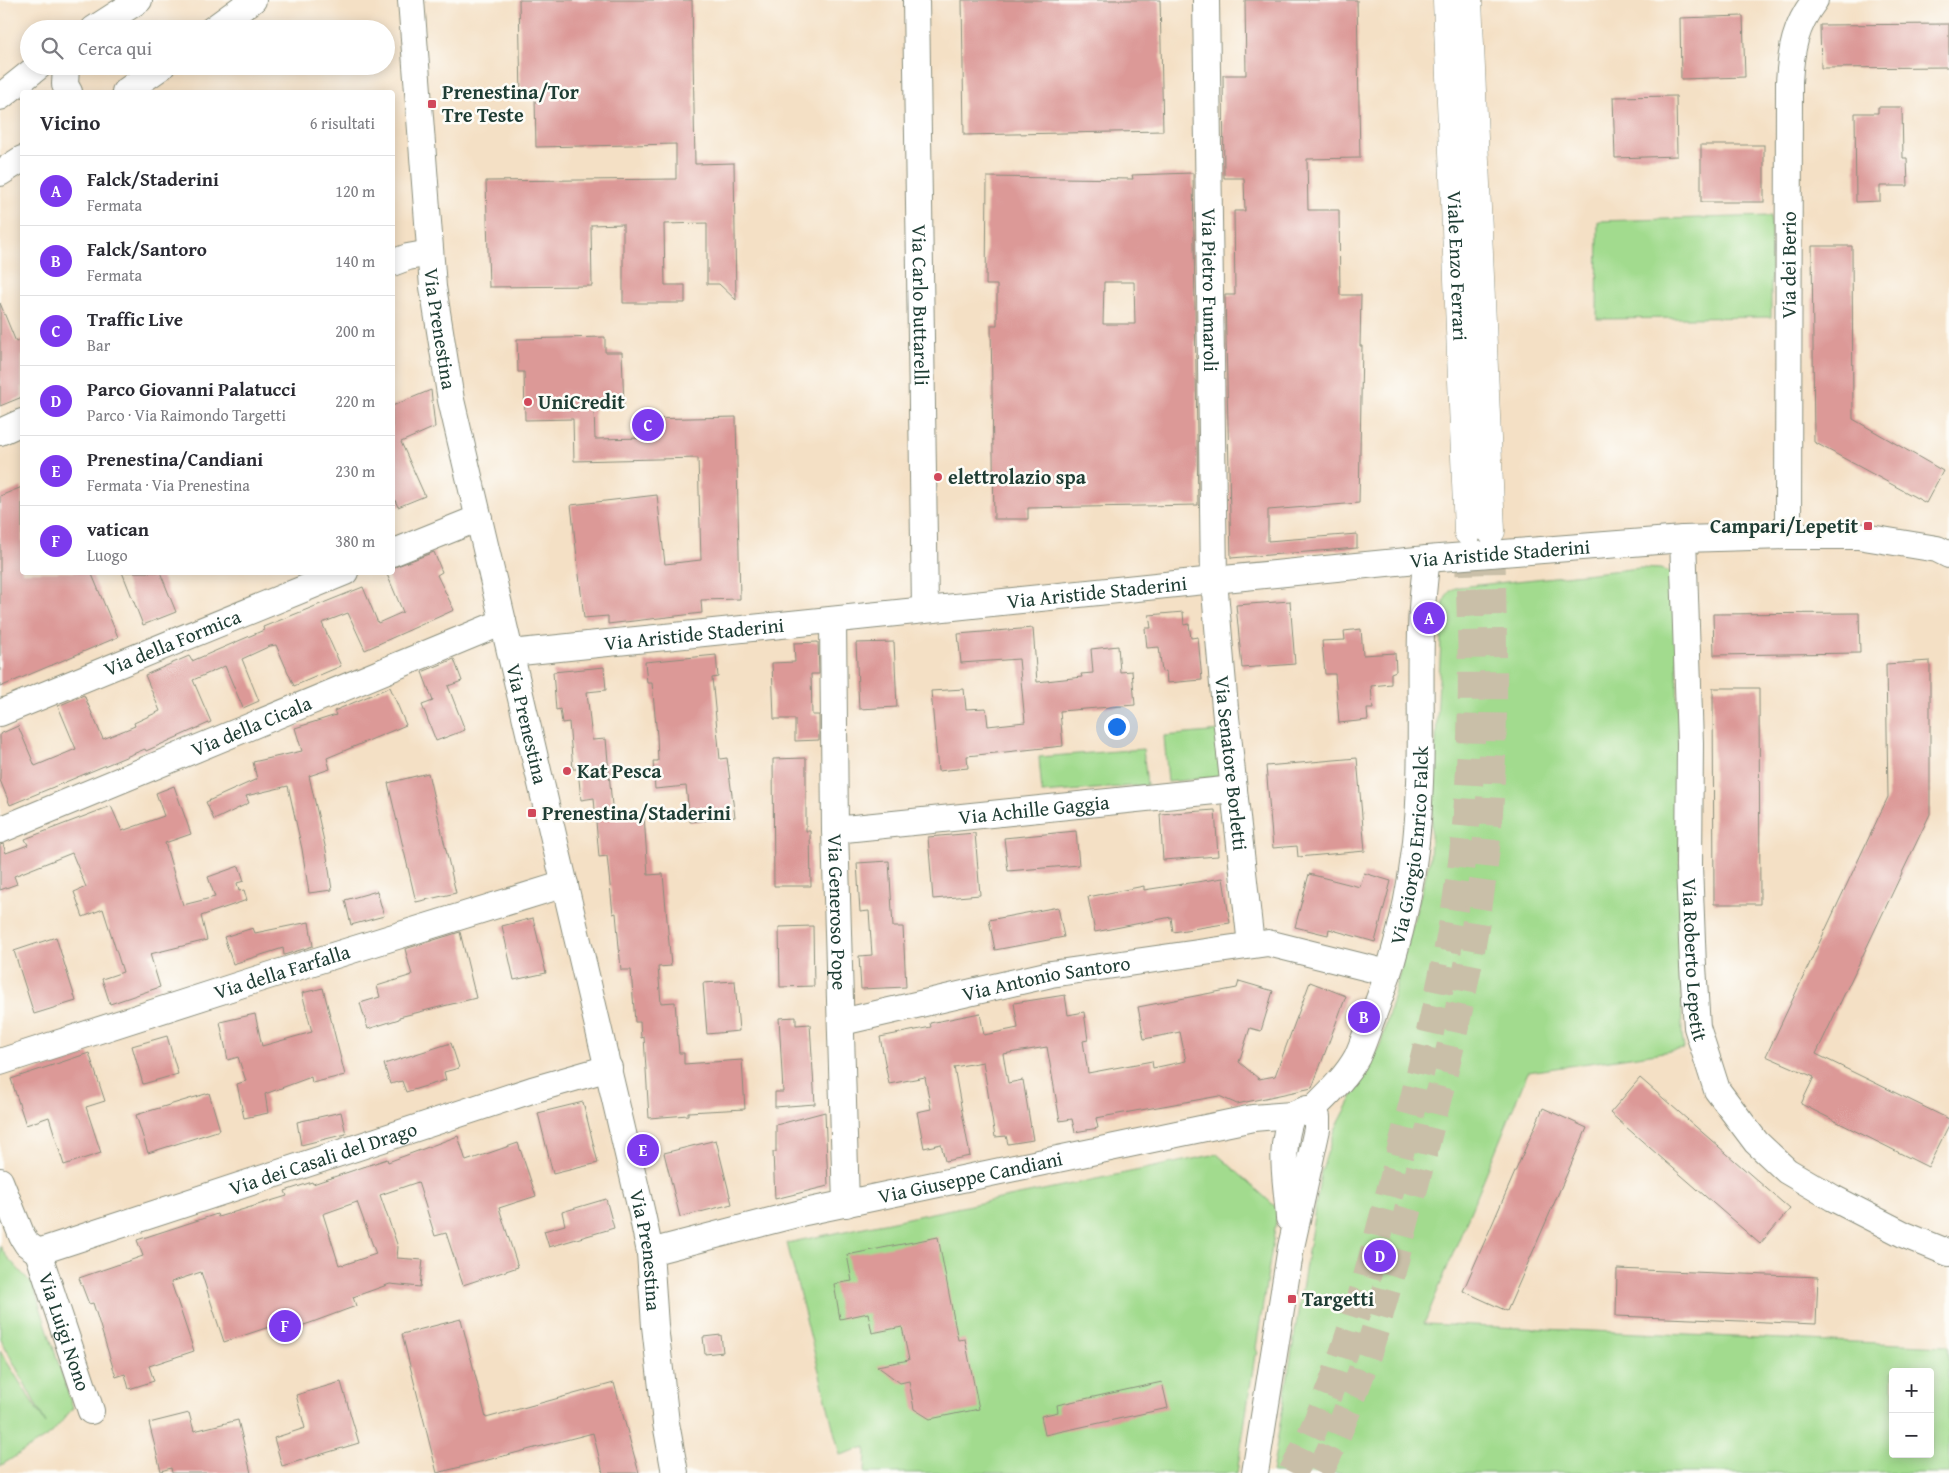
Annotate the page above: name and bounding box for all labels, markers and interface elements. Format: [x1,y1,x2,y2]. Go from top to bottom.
search box [20,20,395,75]
icon: search [38,34,66,62]
text: Cerca qui [78,34,152,62]
place label: Prenestina/Tor Tre Teste [442,77,579,129]
marker: Prenestina/Tor Tre Teste [426,98,438,110]
text: Vicino [40,107,100,138]
text: 6 risultati [310,111,375,135]
text: Falck/Staderini [87,165,219,193]
text: A [51,179,61,203]
text: 120 m [335,179,375,203]
street label: Viale Enzo Ferrari [1441,190,1475,342]
text: Fermata [87,193,142,217]
street label: Via Pietro Fumaroli [1195,208,1226,372]
street label: Via dei Berio [1773,211,1803,319]
street label: Via Carlo Buttarelli [905,224,937,386]
text: Falck/Santoro [87,235,207,263]
text: B [51,249,61,273]
text: 140 m [335,249,375,273]
text: Fermata [87,263,142,287]
street label: Via Prenestina [418,267,464,392]
text: Traffic Live [87,305,183,333]
text: C [51,319,61,343]
text: 200 m [335,319,375,343]
text: Bar [87,333,110,357]
text: Parco Giovanni Palatucci [87,375,296,403]
place label: UniCredit [538,387,625,416]
text: D [51,389,61,413]
text: 220 m [335,389,375,413]
marker: UniCredit [522,396,534,408]
text: Parco · Via Raimondo Targetti [87,403,286,427]
pin: C [632,406,664,444]
text: Prenestina/Candiani [87,445,263,473]
text: E [52,459,60,483]
text: 230 m [335,459,375,483]
place label: elettrolazio spa [948,462,1087,491]
marker: elettrolazio spa [932,471,944,483]
text: Fermata · Via Prenestina [87,473,250,497]
place label: Campari/Lepetit [1710,511,1858,540]
text: vatican [87,515,149,543]
marker: Campari/Lepetit [1862,520,1874,532]
text: F [52,529,60,553]
text: 380 m [335,529,375,553]
street label: Via Aristide Staderini [1408,531,1592,575]
text: Luogo [87,543,128,567]
street label: Via Aristide Staderini [1005,568,1189,615]
pin: A [1413,599,1445,637]
street label: Via della Formica [99,601,245,683]
street label: Via Aristide Staderini [603,610,786,657]
street label: Via Prenestina [499,661,556,787]
street label: Via Senatore Borletti [1208,674,1256,853]
street label: Via della Cicala [187,688,316,763]
your location [1104,714,1130,740]
street label: Via Giorgio Enrico Falck [1382,745,1435,948]
place label: Kat Pesca [577,756,662,785]
marker: Kat Pesca [561,765,573,777]
street label: Via Achille Gaggia [957,787,1111,831]
place label: Prenestina/Staderini [542,798,731,827]
marker: Prenestina/Staderini [526,807,538,819]
street label: Via Generoso Pope [821,833,855,990]
street label: Via Roberto Lepetit [1676,878,1716,1045]
street label: Via della Farfalla [210,936,354,1006]
street label: Via Antonio Santoro [959,948,1132,1008]
pin: B [1348,998,1380,1036]
street label: Via dei Casali del Drago [225,1114,421,1202]
pin: E [627,1131,659,1169]
street label: Via Giuseppe Candiani [875,1143,1065,1210]
street label: Via Prenestina [623,1187,669,1312]
pin: D [1364,1237,1396,1275]
street label: Via Luigi Nono [32,1268,98,1395]
place label: Targetti [1302,1284,1374,1313]
marker: Targetti [1286,1293,1298,1305]
pin: F [269,1307,301,1345]
map controls [1889,1368,1934,1458]
button: + [1889,1368,1934,1413]
button: − [1889,1413,1934,1458]

